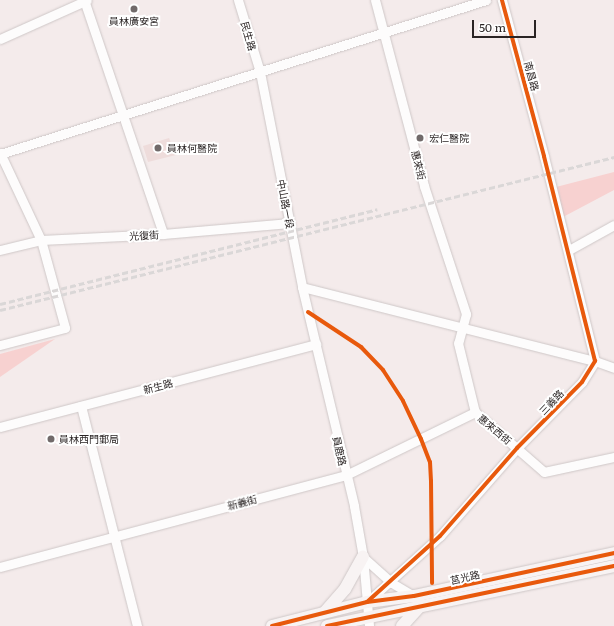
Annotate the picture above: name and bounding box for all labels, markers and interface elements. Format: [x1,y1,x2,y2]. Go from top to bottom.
marker: 員林廣安宮 [129,4,139,14]
scale bar [474,12,538,38]
place label: 員林廣安宮 [109,15,159,27]
text: 50 m [479,18,506,36]
street label: 民生路 [239,20,259,52]
street label: 南昌路 [522,60,542,92]
marker: 宏仁醫院 [414,132,426,144]
place label: 宏仁醫院 [429,132,469,144]
marker: 員林何醫院 [152,142,164,154]
place label: 員林何醫院 [167,142,217,154]
street label: 惠來街 [410,149,428,181]
street label: 中山路一段 [275,178,297,230]
street label: 光復街 [129,228,159,242]
street label: 新生路 [142,376,174,396]
street label: 三義路 [536,387,566,417]
street label: 惠來西街 [476,412,514,446]
place label: 員林西門郵局 [59,433,119,445]
marker: 員林西門郵局 [46,434,56,444]
street label: 員鹿路 [331,435,349,467]
street label: 新義街 [226,492,258,512]
street label: 莒光路 [449,568,481,586]

